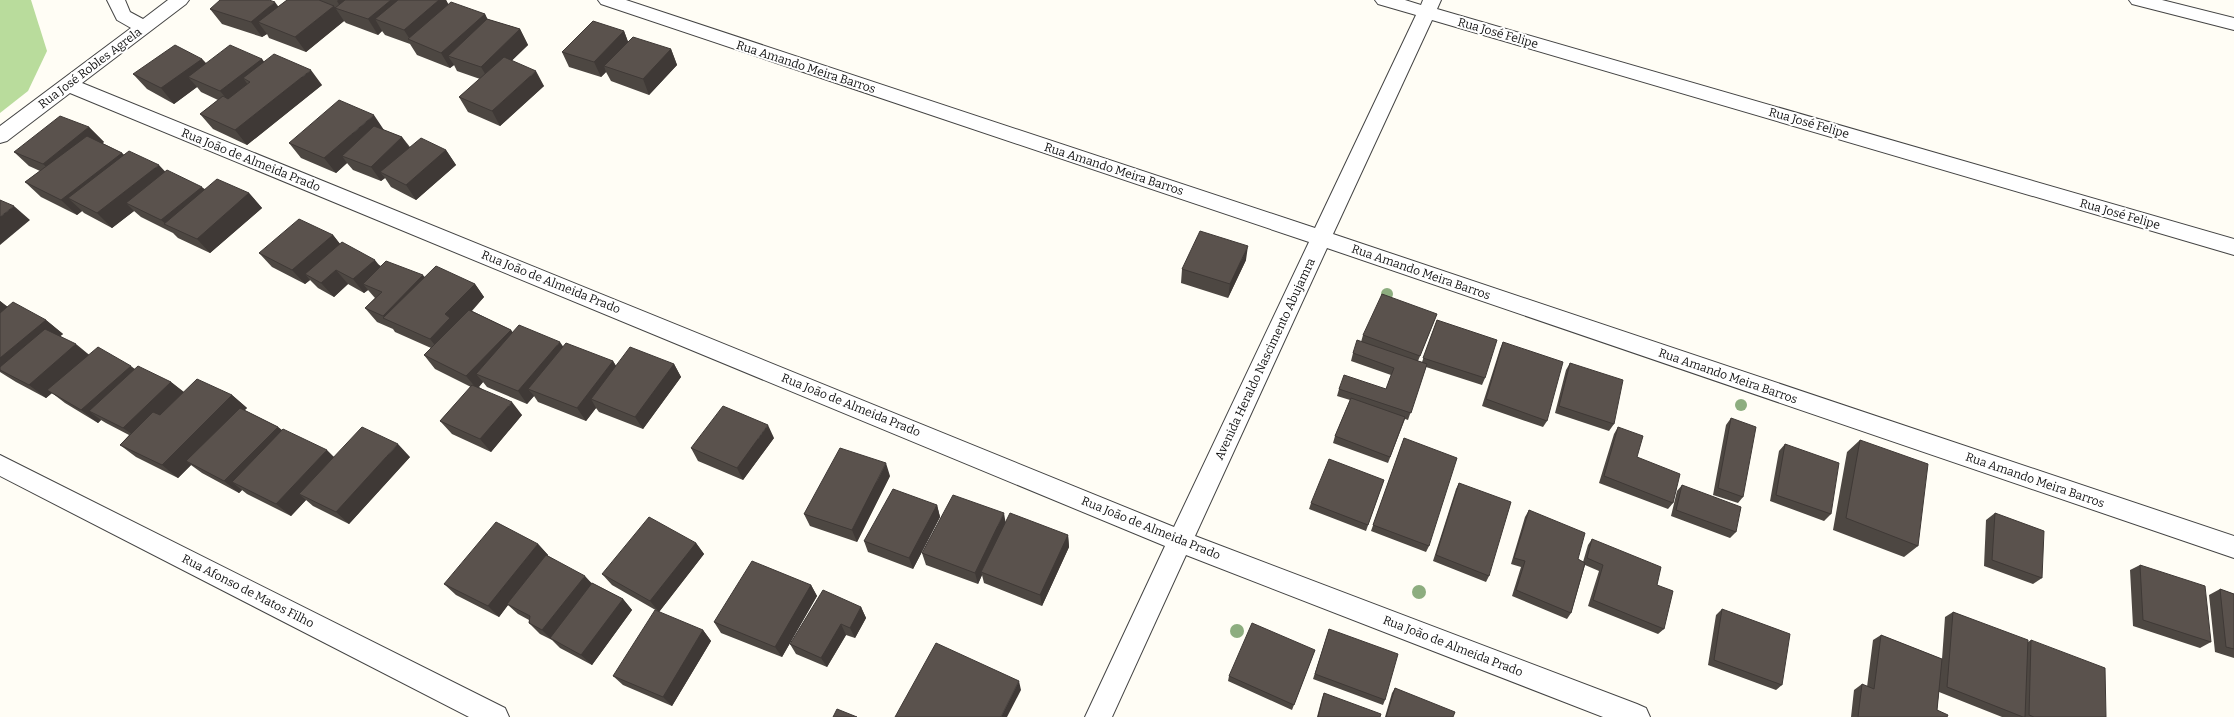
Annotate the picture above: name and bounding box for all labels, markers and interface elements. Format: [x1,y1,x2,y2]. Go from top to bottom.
street label: Rua José Felipe [1456,15,1540,51]
street label: Rua José Robles Agrela [36,24,145,111]
street label: Rua Amando Meira Barros [735,38,878,96]
street label: Rua José Felipe [1767,105,1851,141]
street label: Rua João de Almeida Prado [179,126,323,194]
street label: Rua Amando Meira Barros [1043,140,1186,198]
street label: Rua José Felipe [2078,196,2162,232]
street label: Rua Amando Meira Barros [1350,242,1492,302]
street label: Rua João de Almeida Prado [479,248,623,316]
street label: Avenida Heraldo Nascimento Abujamra [1212,256,1318,462]
street label: Rua Amando Meira Barros [1657,346,1799,406]
street label: Rua João de Almeida Prado [779,371,923,439]
street label: Rua Amando Meira Barros [1964,450,2106,510]
street label: Rua João de Almeida Prado [1079,494,1223,562]
street label: Rua Afonso de Matos Filho [180,552,316,630]
street label: Rua João de Almeida Prado [1381,613,1525,679]

